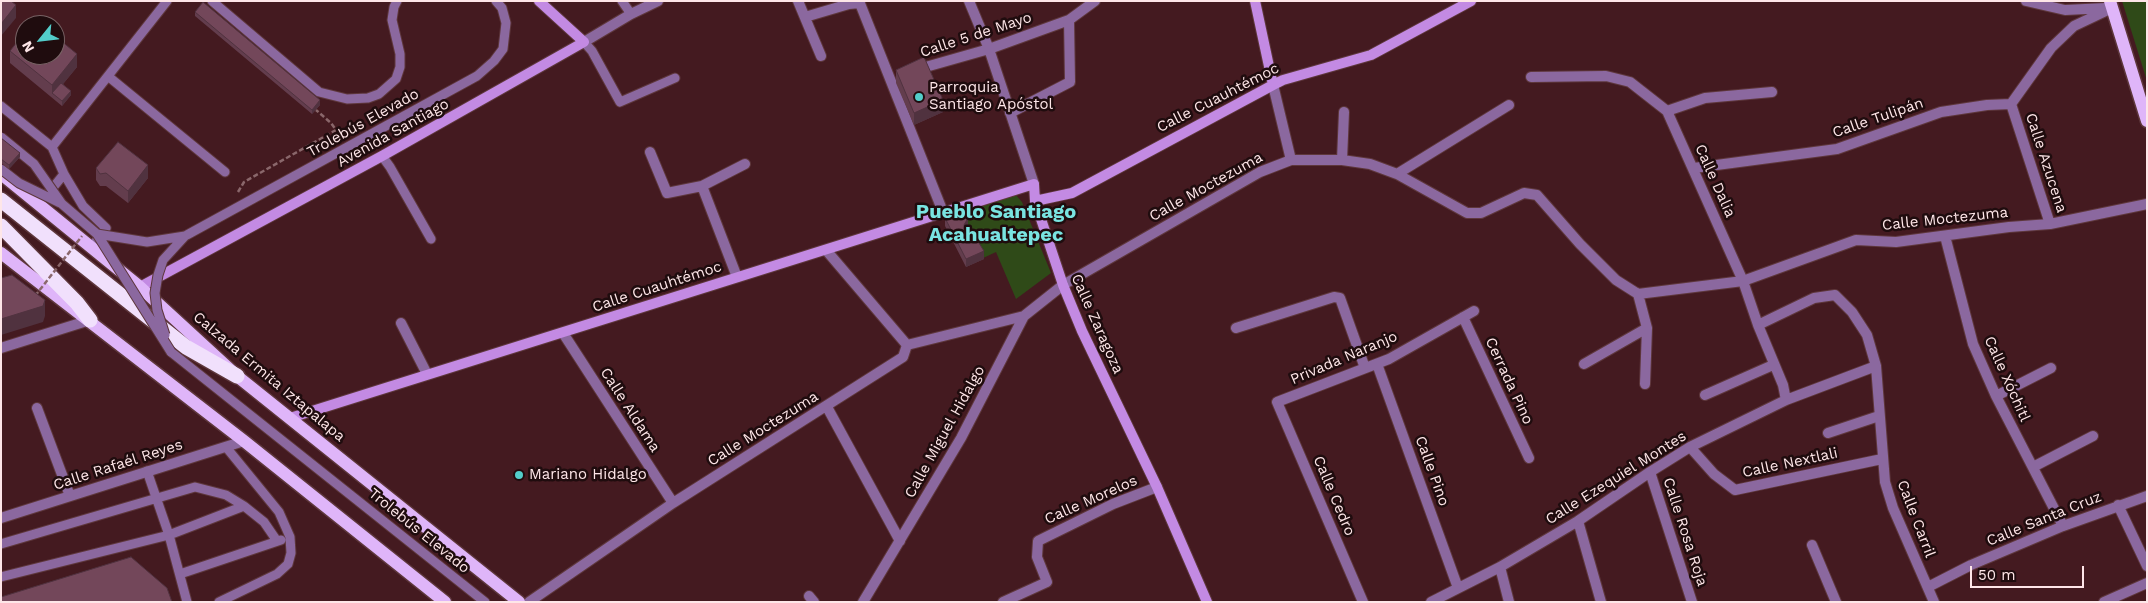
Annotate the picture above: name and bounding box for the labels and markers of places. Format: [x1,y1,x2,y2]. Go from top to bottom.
place label: Parroquia Santiago Apóstol [929,79,1053,114]
marker: Parroquia Santiago Apóstol [913,91,925,103]
place label: Mariano Hidalgo [529,466,647,484]
marker: Mariano Hidalgo [513,469,525,481]

